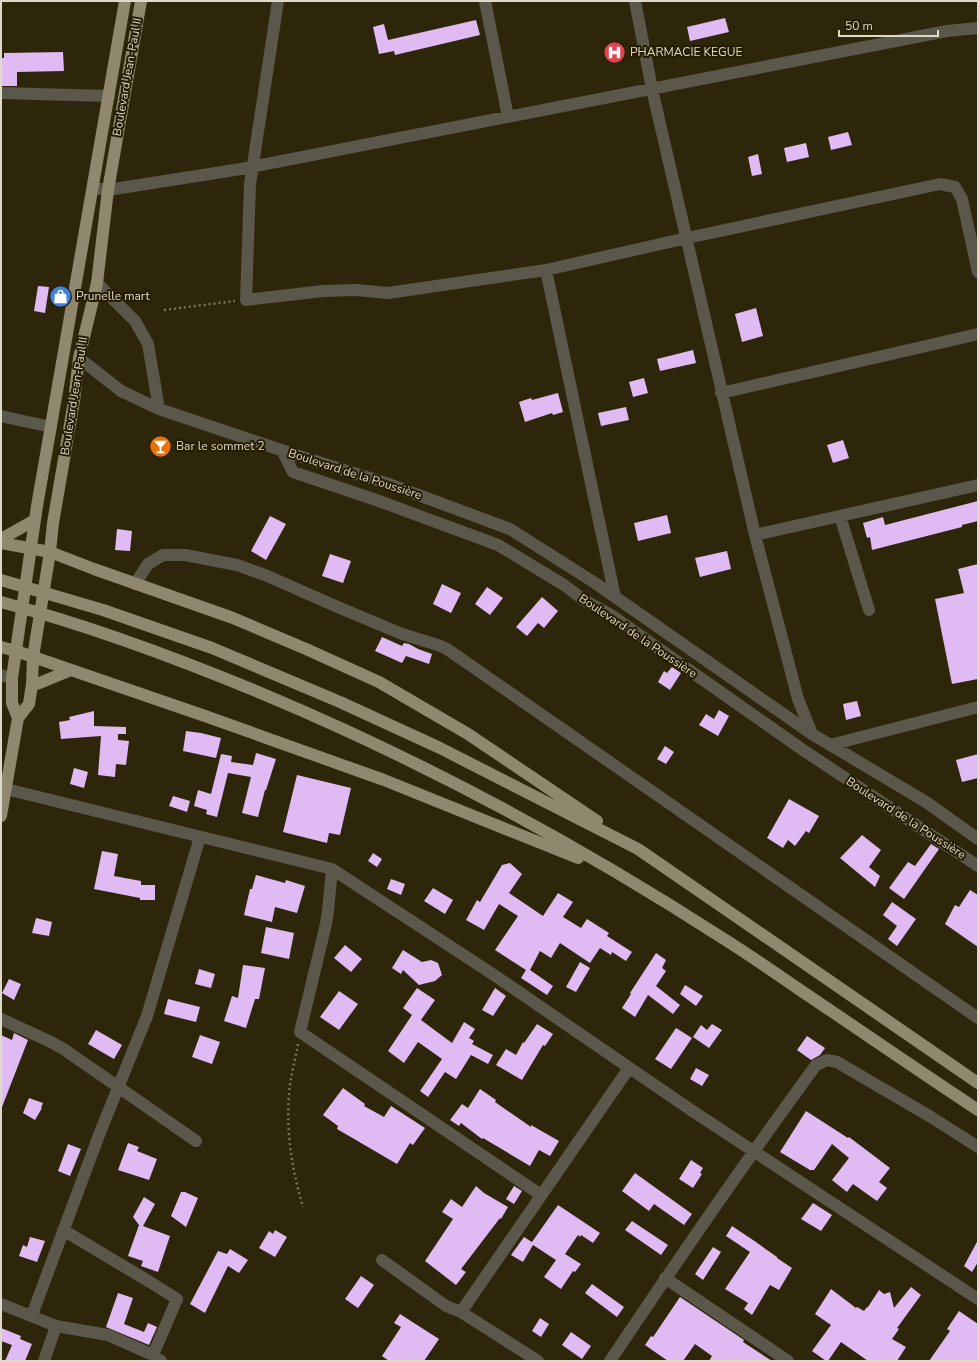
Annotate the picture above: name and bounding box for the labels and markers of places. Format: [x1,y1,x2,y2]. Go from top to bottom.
hospital icon: PHARMACIE KEGUE [602,39,628,65]
place label: PHARMACIE KEGUE [630,44,743,60]
shop icon: Prunelle mart [48,283,74,309]
place label: Prunelle mart [76,288,150,304]
bar icon: Bar le sommet 2 [147,433,173,459]
place label: Bar le sommet 2 [176,438,265,454]

